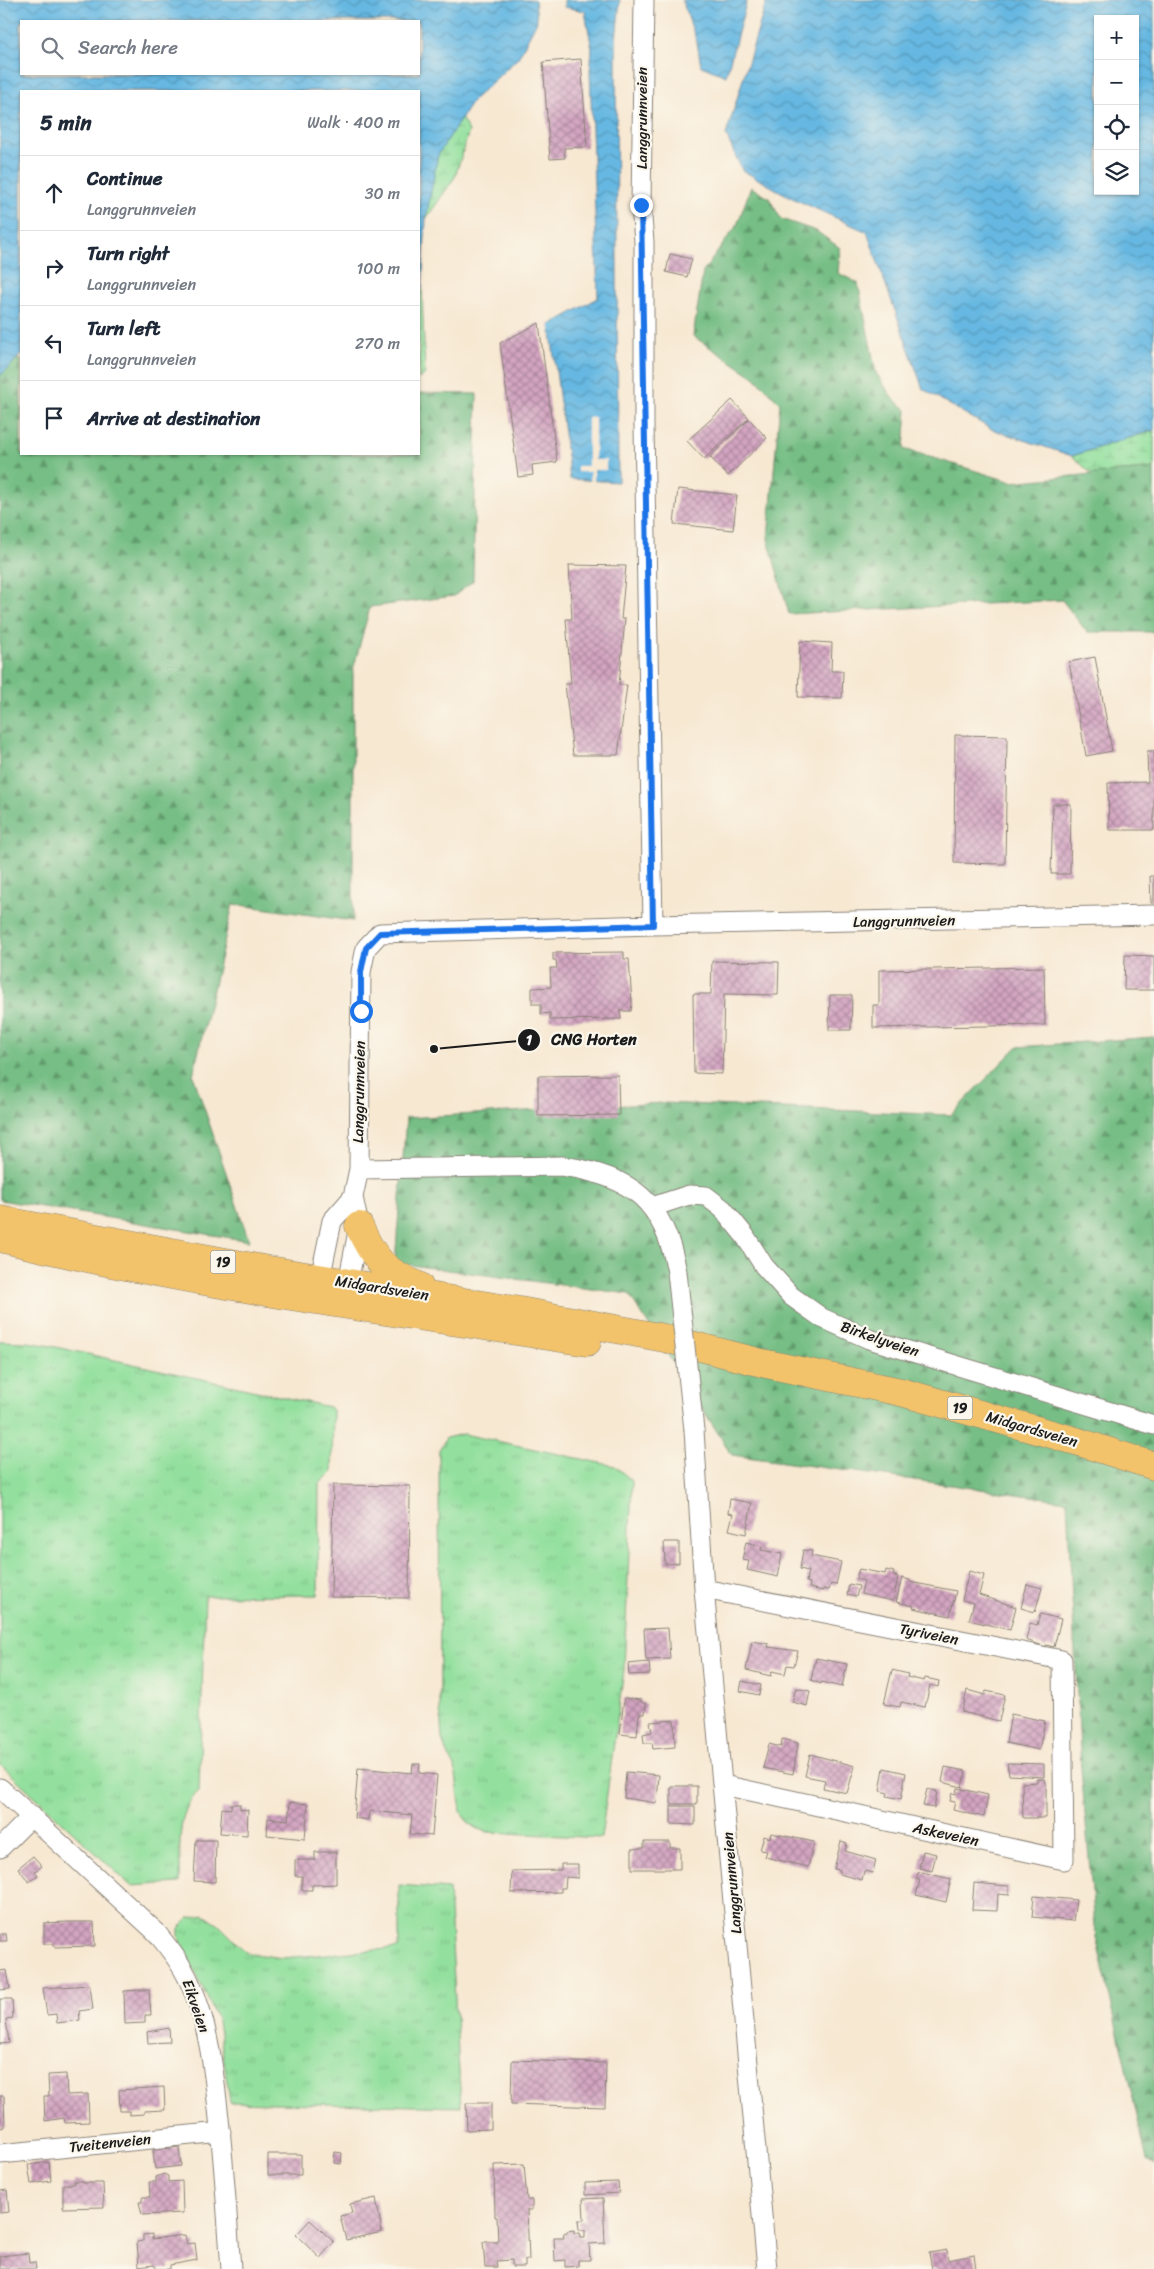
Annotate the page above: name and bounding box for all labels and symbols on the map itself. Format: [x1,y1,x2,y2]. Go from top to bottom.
street label: Langgrunnveien [629,67,655,169]
route end [630,194,653,217]
street label: Langgrunnveien [853,907,955,935]
route start [350,1000,373,1023]
callout: CNG Horten [516,1024,646,1055]
text: CNG Horten [550,1025,637,1054]
text: 1 [526,1027,533,1053]
street label: Langgrunnveien [345,1041,373,1143]
road number: 19 [210,1250,236,1274]
street label: Midgardsveien [333,1268,431,1308]
street label: Birkelyveien [837,1313,923,1365]
road number: 19 [948,1396,972,1420]
street label: Midgardsveien [983,1403,1081,1455]
street label: Tyriveien [897,1616,961,1652]
street label: Askeveien [910,1814,981,1854]
street label: Langgrunnveien [715,1831,749,1935]
street label: Eikveien [175,1976,217,2036]
street label: Tveitenveien [68,2126,152,2160]

